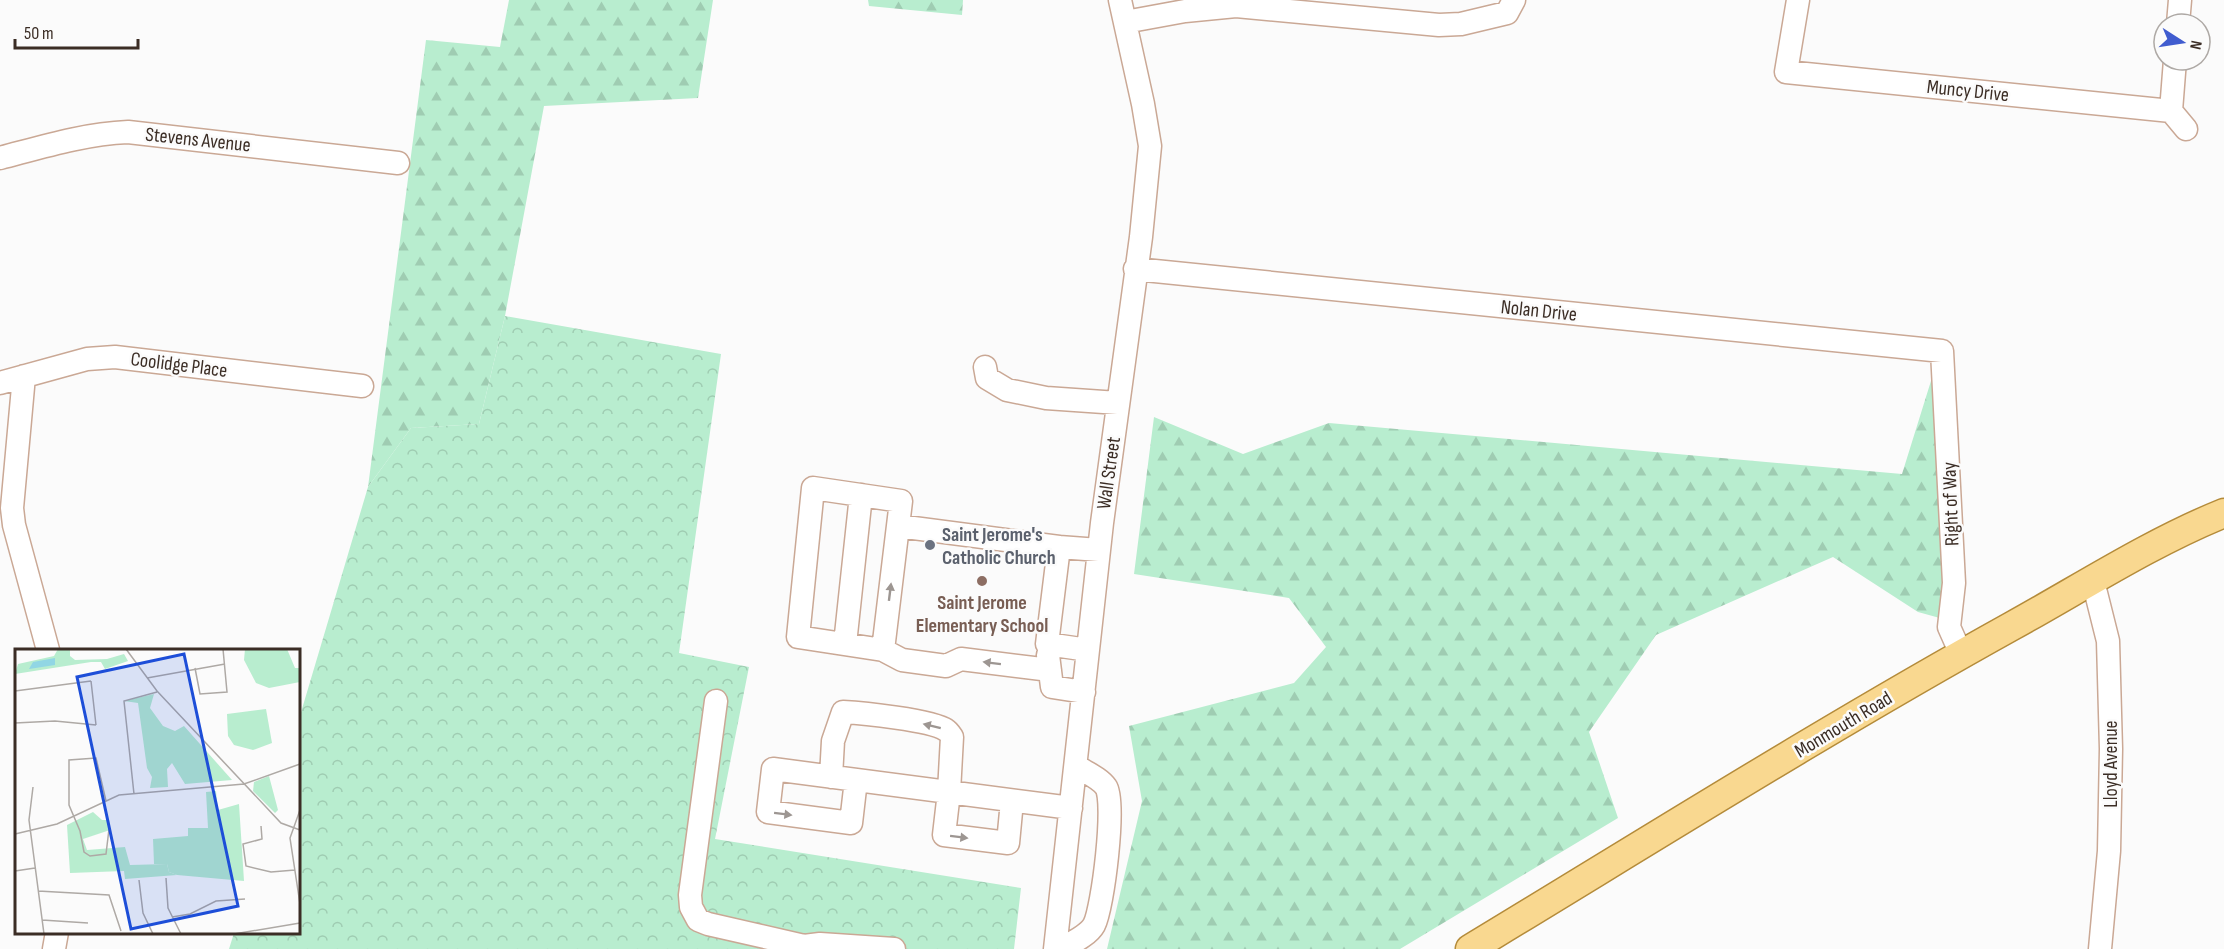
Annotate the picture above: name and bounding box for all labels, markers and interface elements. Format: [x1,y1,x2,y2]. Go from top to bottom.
scale bar [15,12,138,50]
north arrow [2152,12,2212,72]
text: 50 m [24,23,54,44]
text: N [2185,39,2205,51]
street label: Muncy Drive [1926,75,2010,107]
street label: Stevens Avenue [144,123,252,157]
street label: Nolan Drive [1500,295,1578,327]
street label: Coolidge Place [129,347,229,383]
street label: Wall Street [1092,435,1126,511]
street label: Right of Way [1938,461,1964,546]
place label: Saint Jerome's Catholic Church [942,523,1056,570]
marker: Saint Jerome's Catholic Church [923,538,937,552]
marker: Saint Jerome Elementary School [975,574,989,588]
one-way arrow [886,583,895,602]
place label: Saint Jerome Elementary School [916,591,1048,638]
inset map [15,649,300,934]
one-way arrow [982,658,1001,668]
street label: Monmouth Road [1790,686,1897,763]
one-way arrow [923,720,941,730]
street label: Lloyd Avenue [2099,720,2123,808]
one-way arrow [774,809,793,819]
one-way arrow [949,832,968,842]

